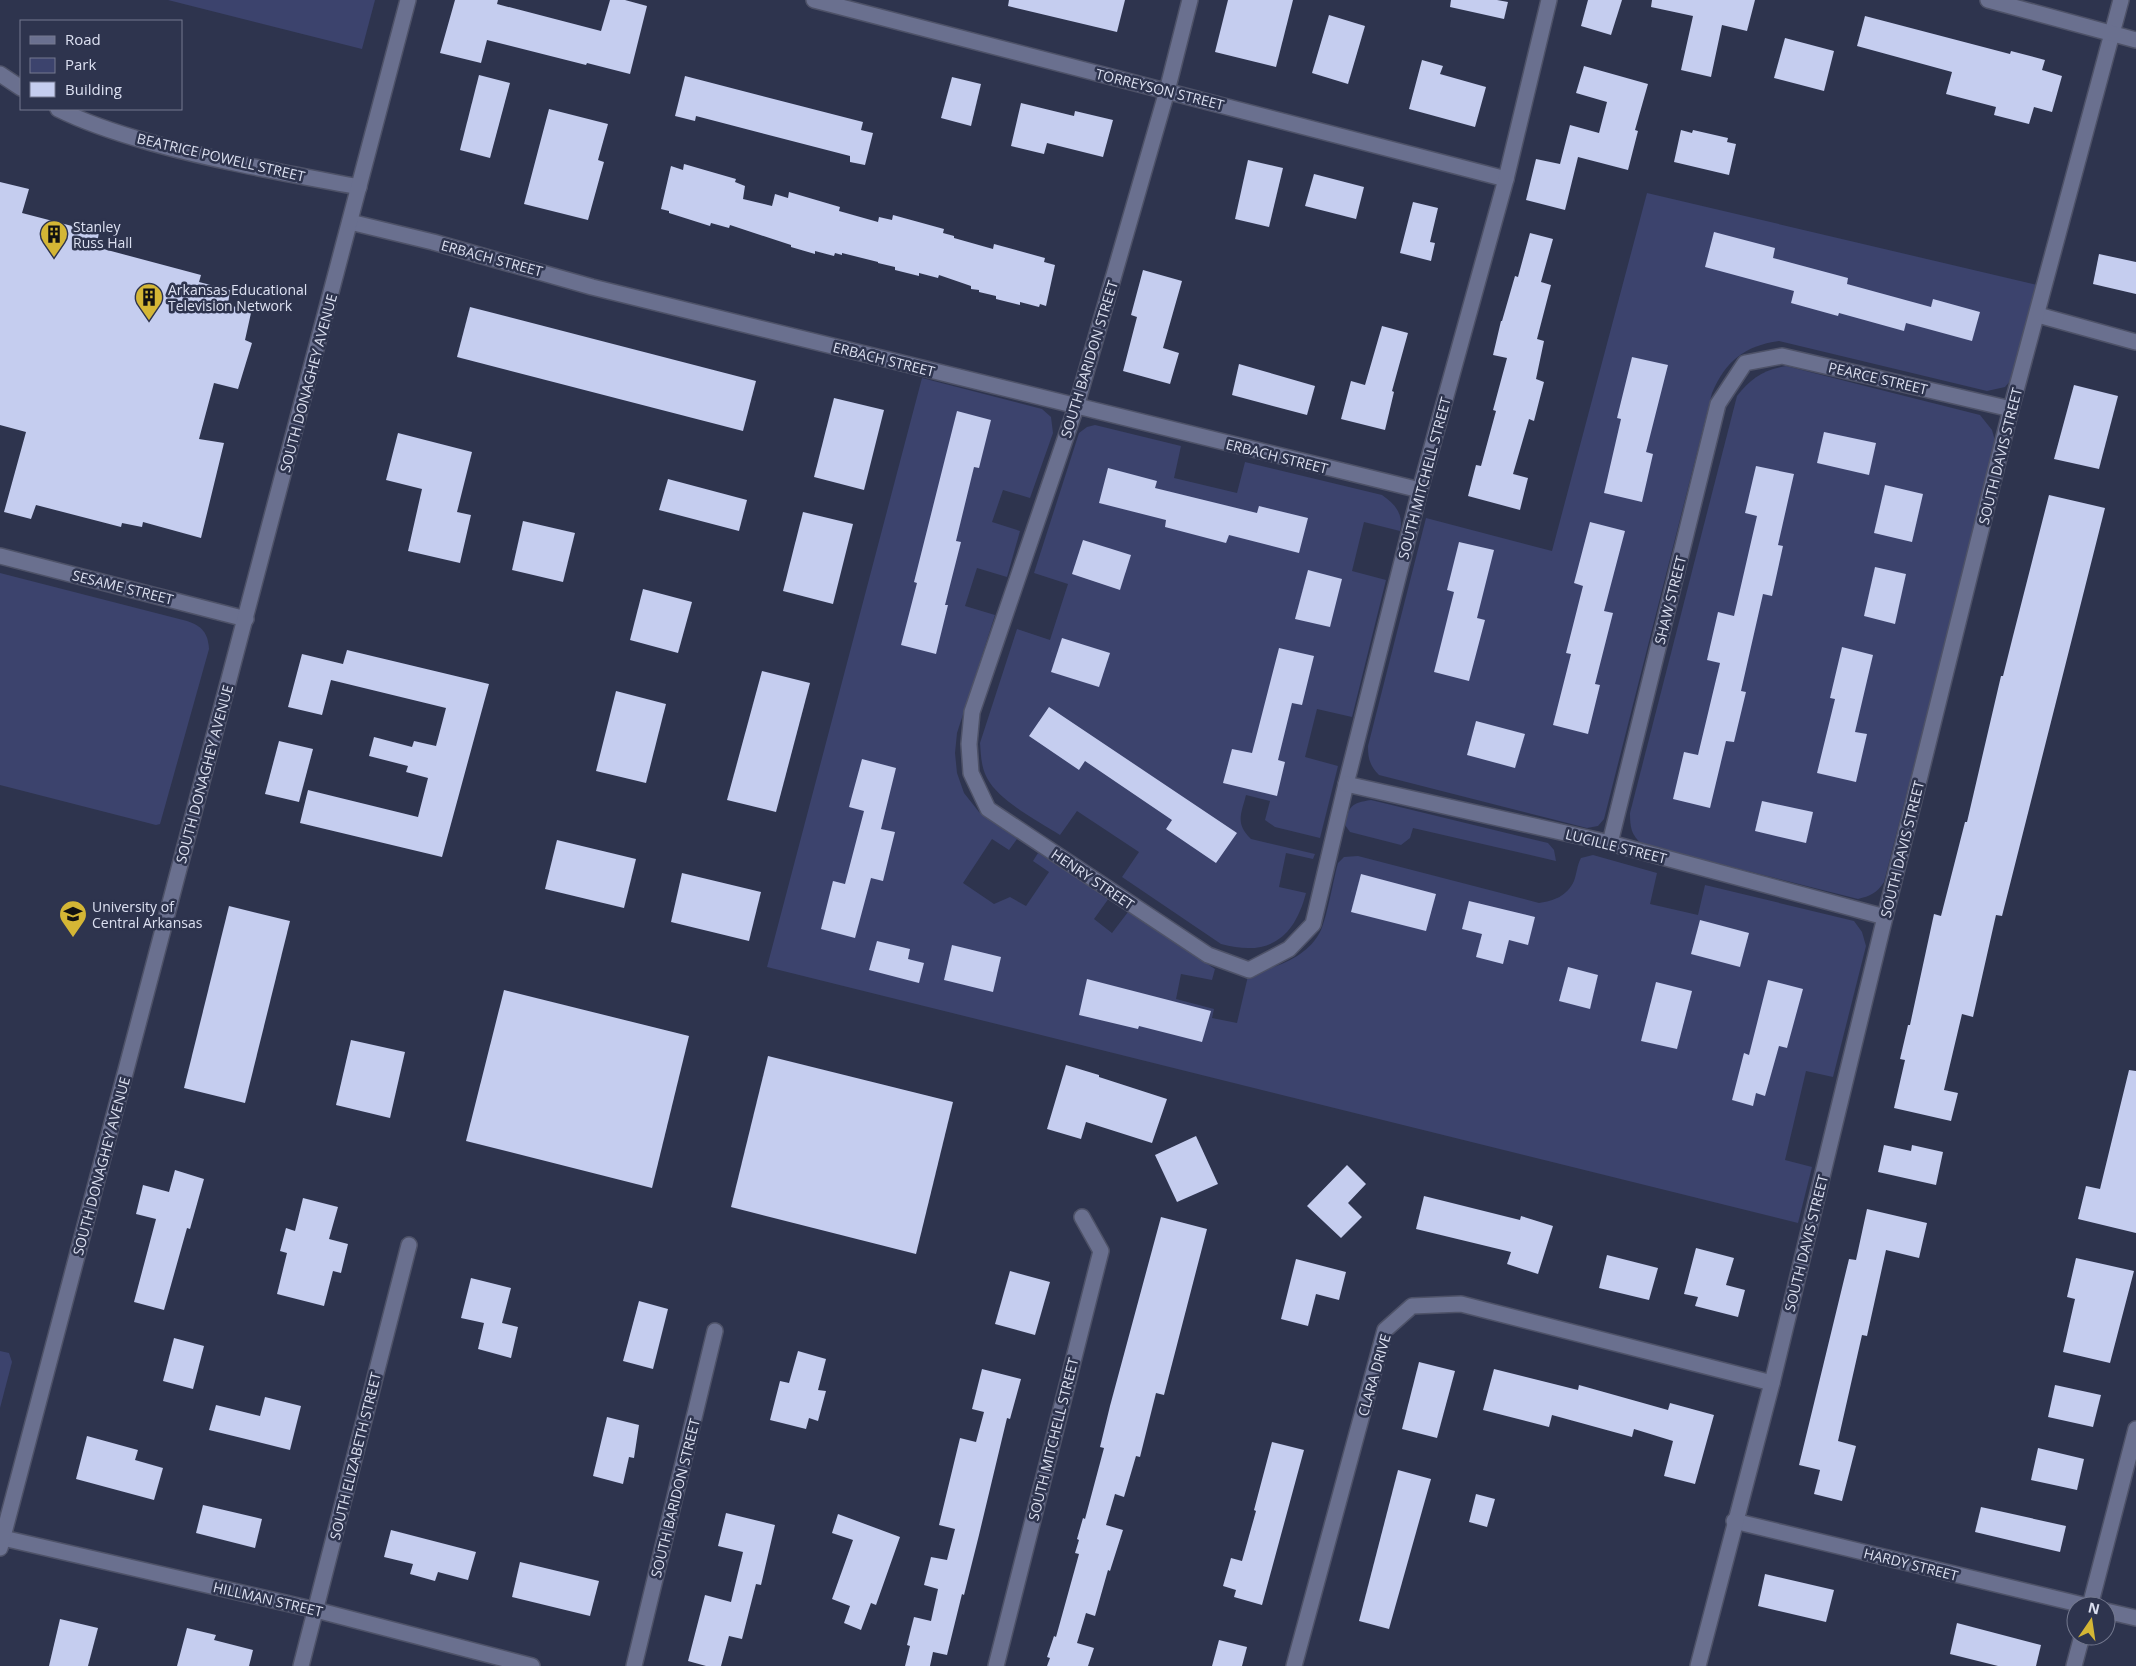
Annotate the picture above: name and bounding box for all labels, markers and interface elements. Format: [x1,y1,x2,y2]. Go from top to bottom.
legend [20,20,182,110]
text: Road [65,29,101,49]
text: Park [65,54,96,74]
street label: TORREYSON STREET [1094,64,1226,114]
text: Building [65,79,122,99]
street label: BEATRICE POWELL STREET [135,128,307,186]
place label: Stanley Russ Hall [73,217,132,252]
building icon: Stanley Russ Hall [39,219,69,258]
street label: ERBACH STREET [439,235,545,281]
street label: SOUTH BARIDON STREET [1056,278,1122,440]
place label: Arkansas Educational Television Network [168,280,307,315]
building icon: Arkansas Educational Television Network [134,282,164,321]
street label: SOUTH DONAGHEY AVENUE [275,292,341,474]
street label: ERBACH STREET [831,337,937,381]
street label: PEARCE STREET [1827,357,1930,399]
street label: SOUTH DAVIS STREET [1974,385,2026,526]
street label: SOUTH MITCHELL STREET [1393,395,1455,561]
street label: ERBACH STREET [1224,434,1330,478]
street label: SHAW STREET [1650,553,1690,646]
street label: SESAME STREET [71,565,176,609]
street label: SOUTH DONAGHEY AVENUE [171,683,237,865]
street label: SOUTH DAVIS STREET [1876,778,1928,919]
street label: LUCILLE STREET [1563,824,1669,868]
street label: HENRY STREET [1048,844,1138,914]
place label: University of Central Arkansas [92,897,203,932]
school or university icon: University of Central Arkansas [58,899,88,938]
street label: SOUTH DONAGHEY AVENUE [68,1075,134,1257]
street label: SOUTH DAVIS STREET [1780,1172,1832,1313]
street label: CLARA DRIVE [1353,1332,1395,1418]
street label: SOUTH MITCHELL STREET [1024,1355,1083,1522]
street label: SOUTH ELIZABETH STREET [325,1370,385,1542]
street label: SOUTH BARIDON STREET [646,1416,704,1580]
street label: HARDY STREET [1862,1543,1961,1585]
street label: HILLMAN STREET [211,1577,325,1621]
north arrow [2066,1596,2116,1646]
text: N [2086,1597,2102,1618]

